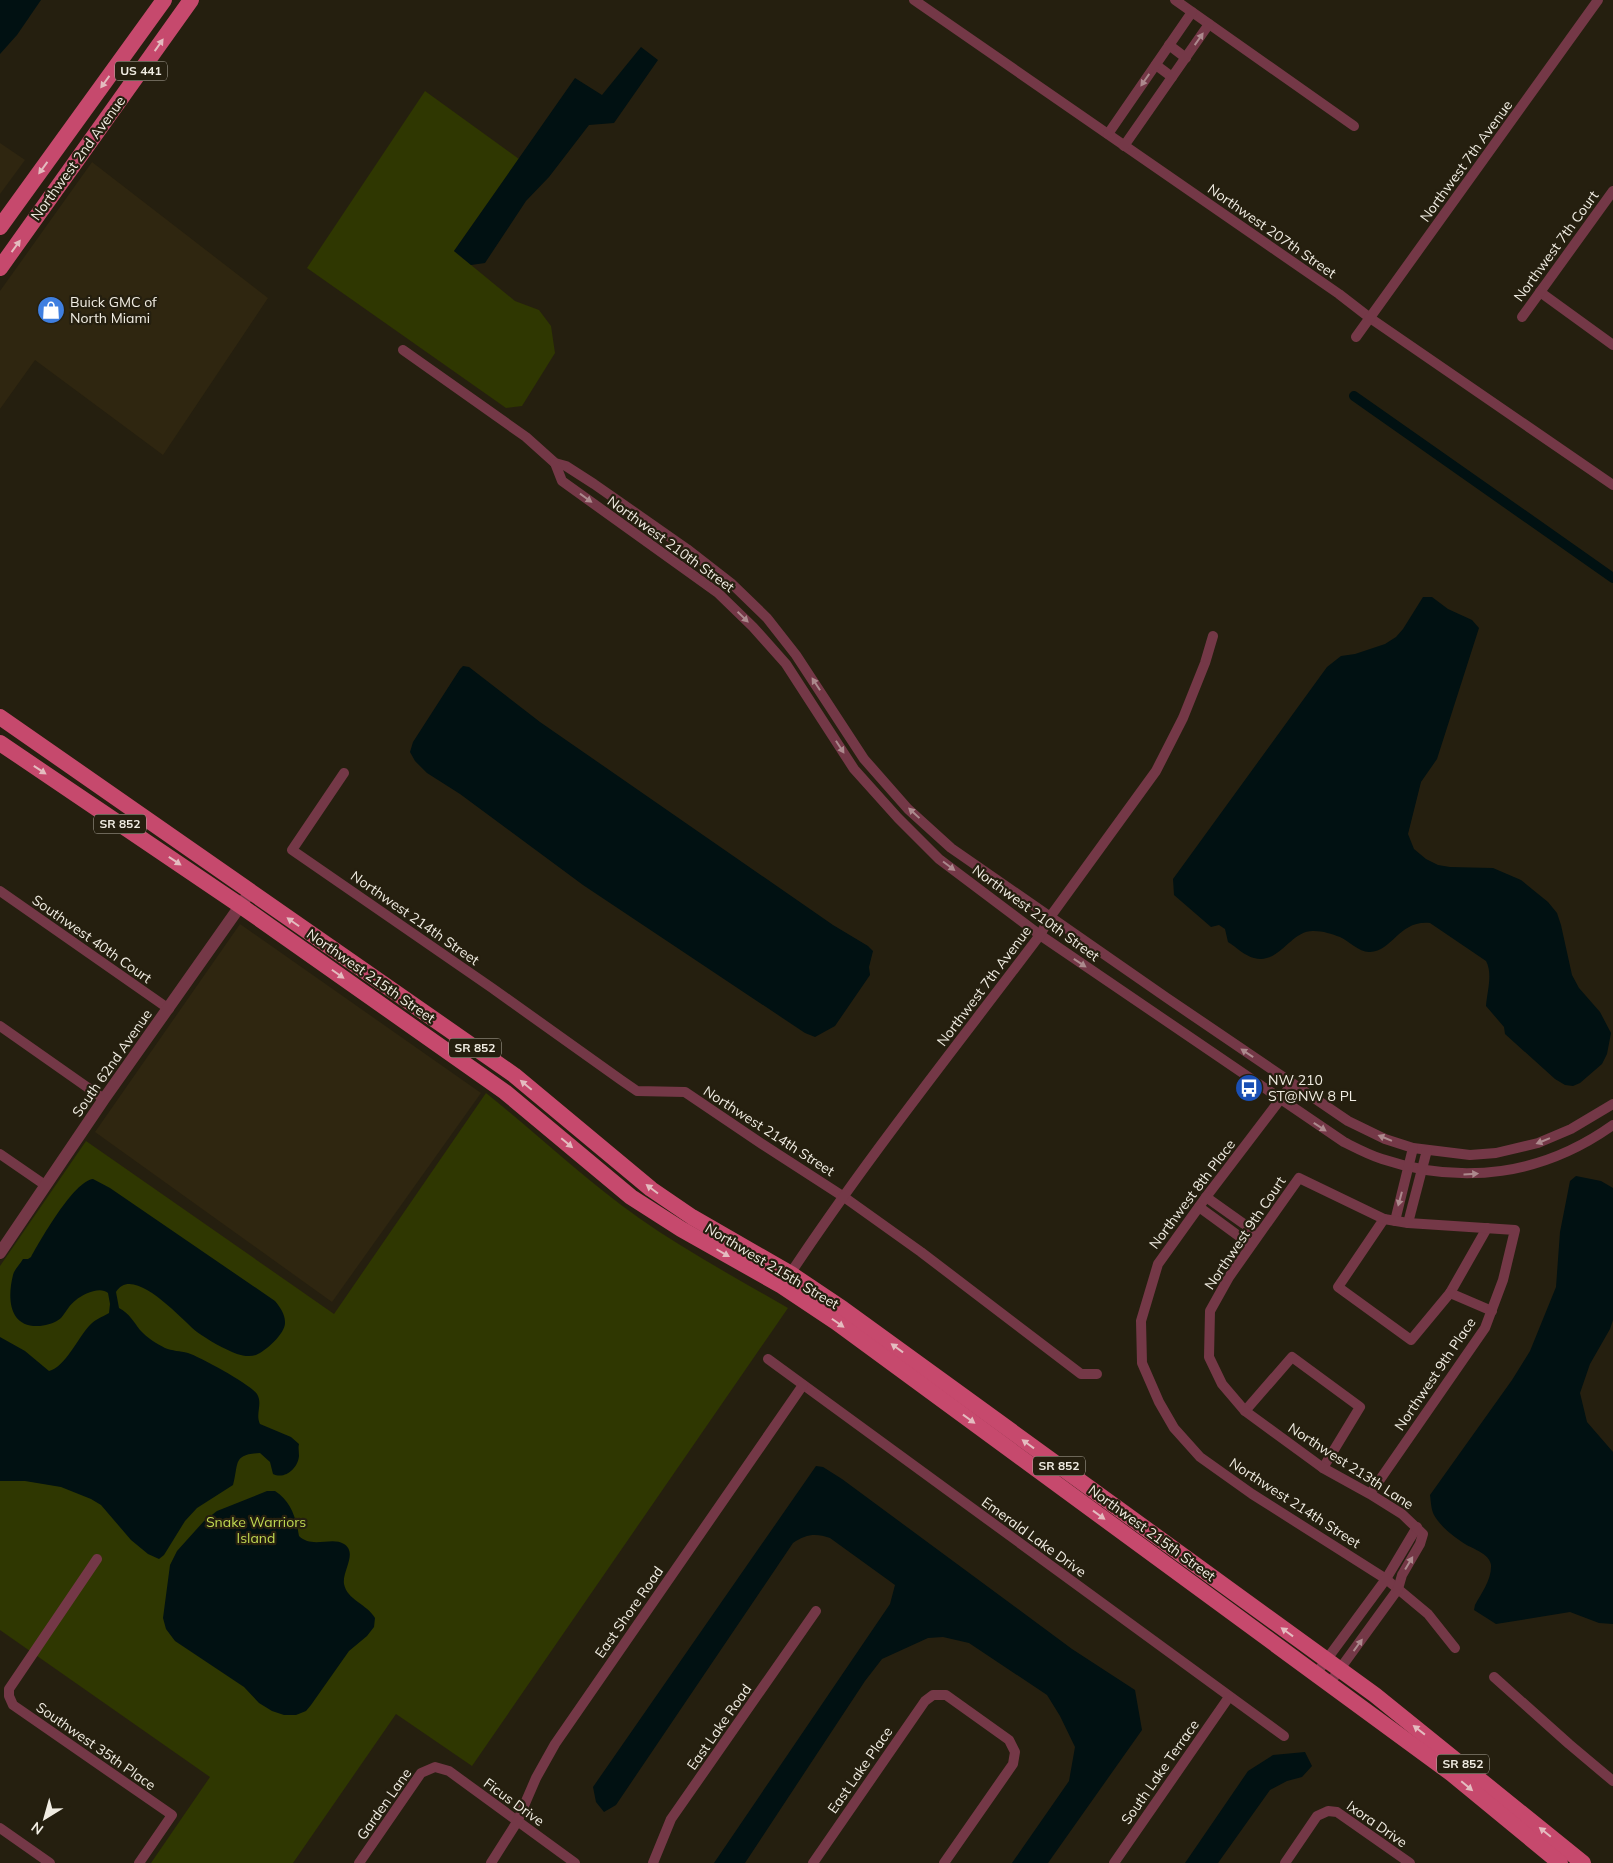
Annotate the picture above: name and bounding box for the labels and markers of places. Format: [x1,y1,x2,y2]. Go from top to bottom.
place label: Buick GMC of North Miami [70,293,157,327]
shop icon: Buick GMC of North Miami [36,295,66,325]
place label: NW 210 ST@NW 8 PL [1268,1071,1357,1105]
bus stop icon: NW 210 ST@NW 8 PL [1234,1073,1264,1103]

